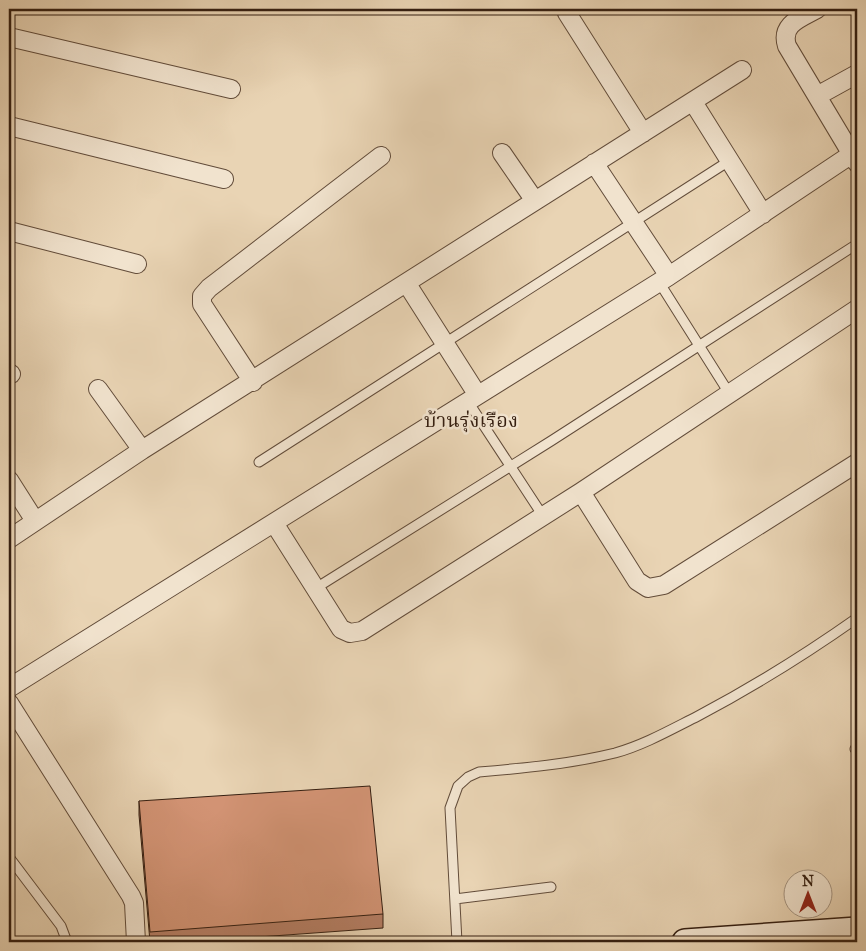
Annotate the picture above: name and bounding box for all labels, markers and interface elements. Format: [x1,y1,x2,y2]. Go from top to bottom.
district label: บ้านรุ่งเรือง [424,408,518,433]
north arrow [784,868,834,918]
text: N [802,873,814,890]

